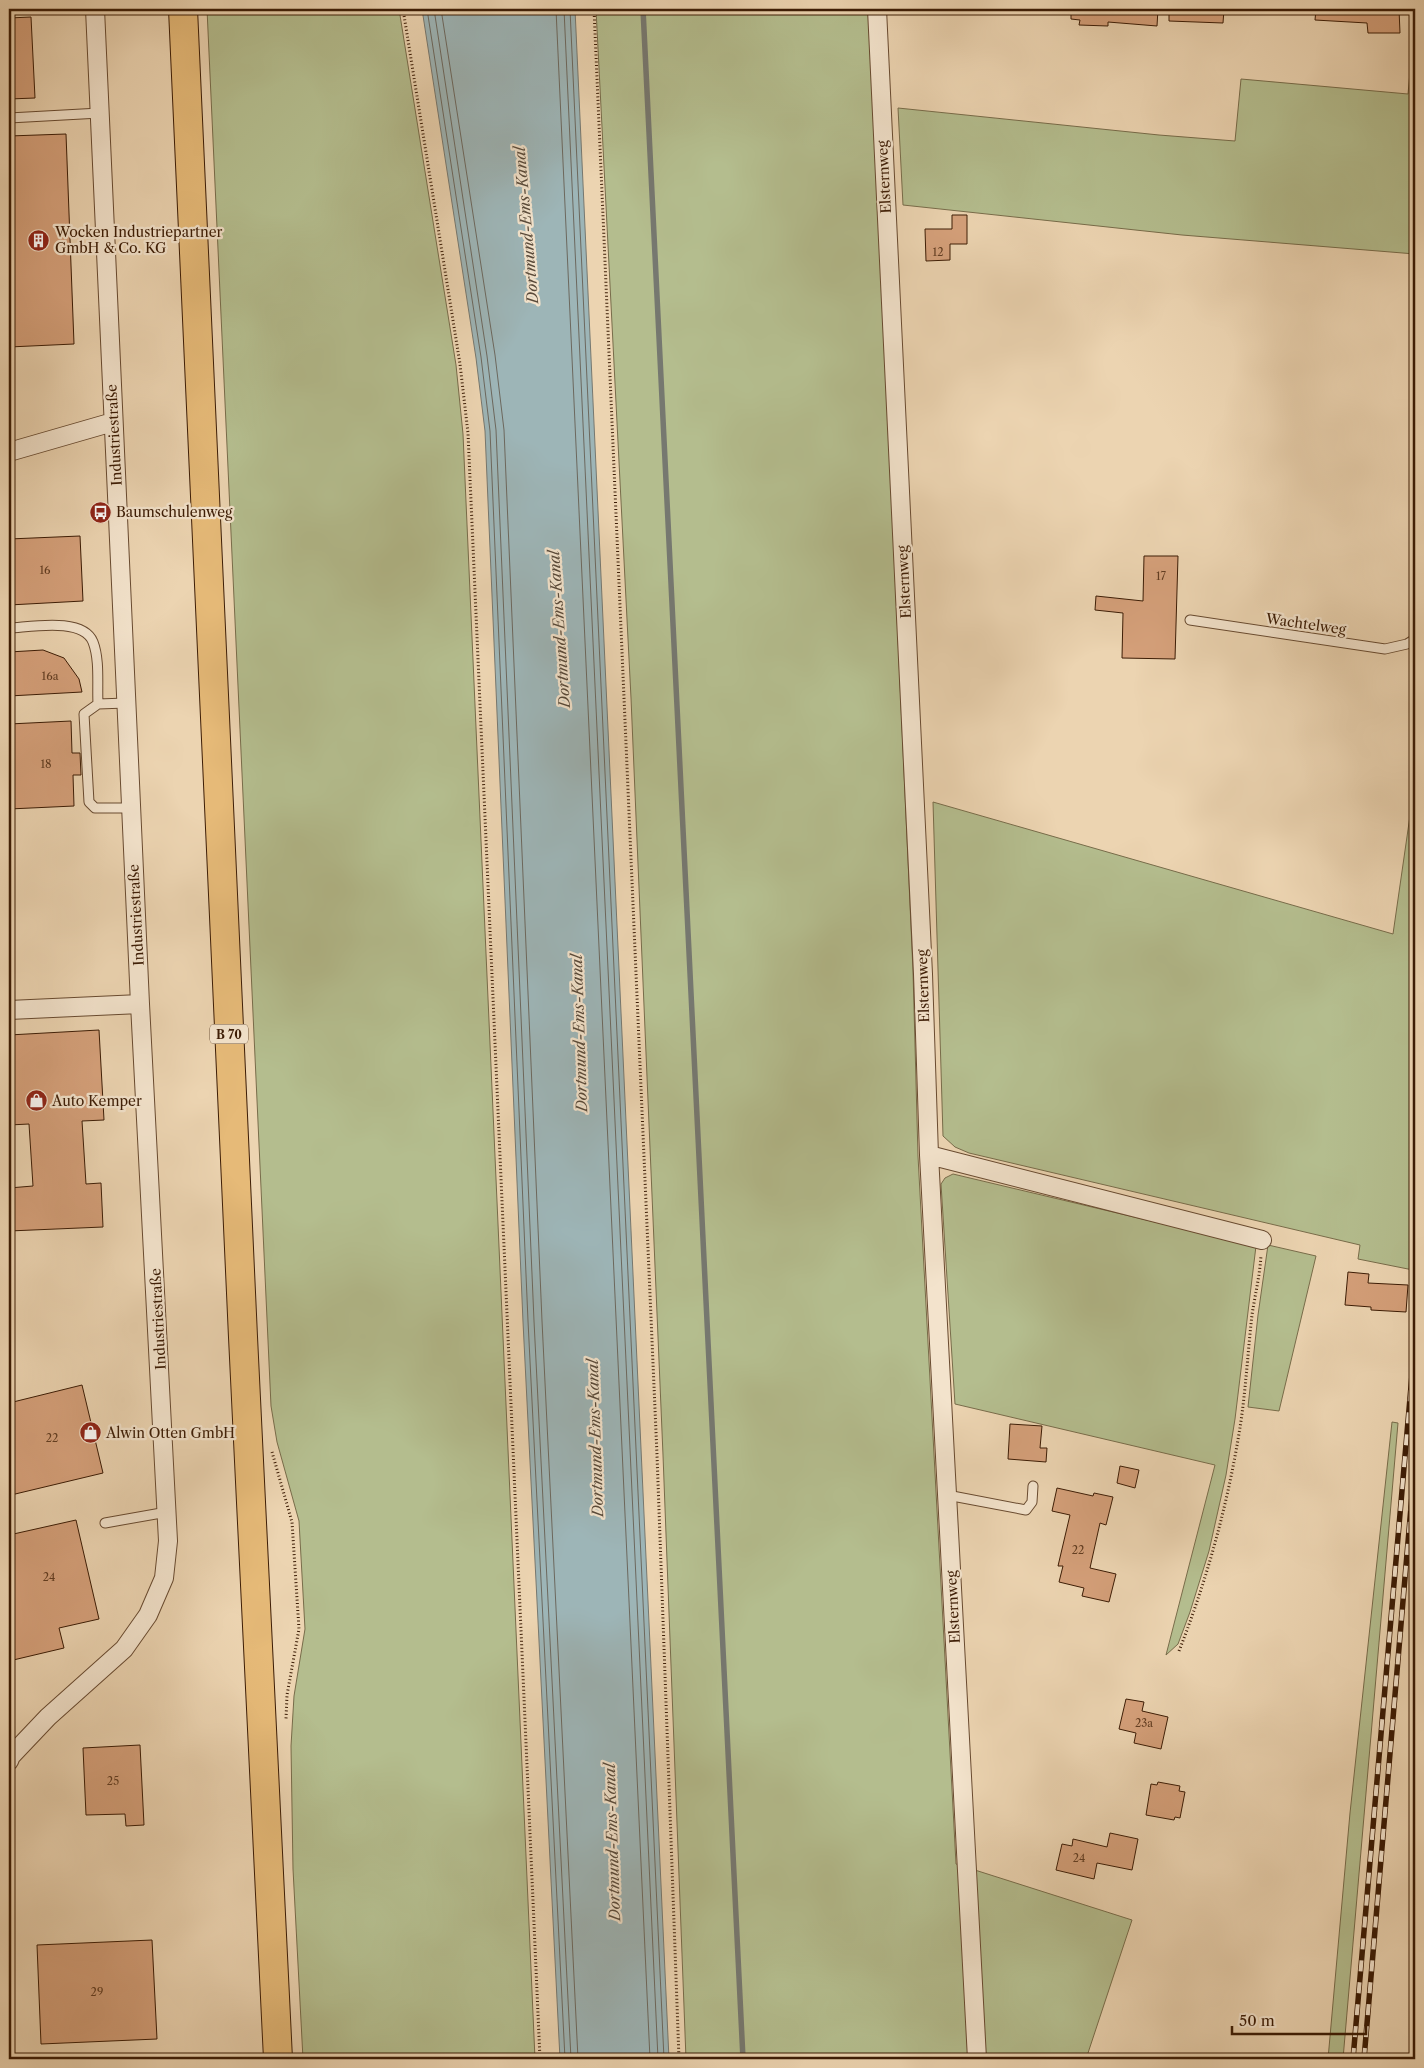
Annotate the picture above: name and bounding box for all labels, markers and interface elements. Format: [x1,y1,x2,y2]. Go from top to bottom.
street label: Elsternweg [873,139,895,214]
water label: Dortmund-Ems-Kanal [509,143,542,306]
place label: Wocken Industriepartner GmbH & Co. KG [54,223,223,257]
building icon: Wocken Industriepartner GmbH & Co. KG [27,228,51,252]
house number: 12 [933,245,943,259]
street label: Industriestraße [102,384,126,486]
bus stop icon: Baumschulenweg [88,500,112,524]
place label: Baumschulenweg [116,503,233,521]
street label: Elsternweg [893,544,915,619]
water label: Dortmund-Ems-Kanal [544,547,574,709]
house number: 16 [39,563,51,577]
house number: 17 [1156,569,1167,583]
street label: Wachtelweg [1264,609,1348,639]
house number: 16a [42,669,59,683]
house number: 18 [40,757,52,771]
street label: Industriestraße [124,864,148,966]
street label: Elsternweg [913,948,933,1023]
water label: Dortmund-Ems-Kanal [567,952,591,1113]
road number: B 70 [210,1024,248,1044]
shop icon: Auto Kemper [24,1089,48,1113]
place label: Auto Kemper [51,1092,142,1110]
street label: Industriestraße [146,1268,170,1370]
water label: Dortmund-Ems-Kanal [583,1357,607,1518]
shop icon: Alwin Otten GmbH [78,1421,102,1445]
place label: Alwin Otten GmbH [105,1424,235,1442]
house number: 22 [46,1431,58,1445]
house number: 22 [1072,1543,1084,1557]
street label: Elsternweg [942,1569,964,1644]
house number: 24 [43,1570,55,1584]
house number: 23a [1135,1716,1153,1730]
water label: Dortmund-Ems-Kanal [600,1761,624,1922]
house number: 25 [107,1774,119,1788]
house number: 24 [1073,1851,1085,1865]
house number: 29 [91,1985,103,1999]
scale bar [1232,2003,1365,2035]
text: 50 m [1239,2011,1275,2030]

